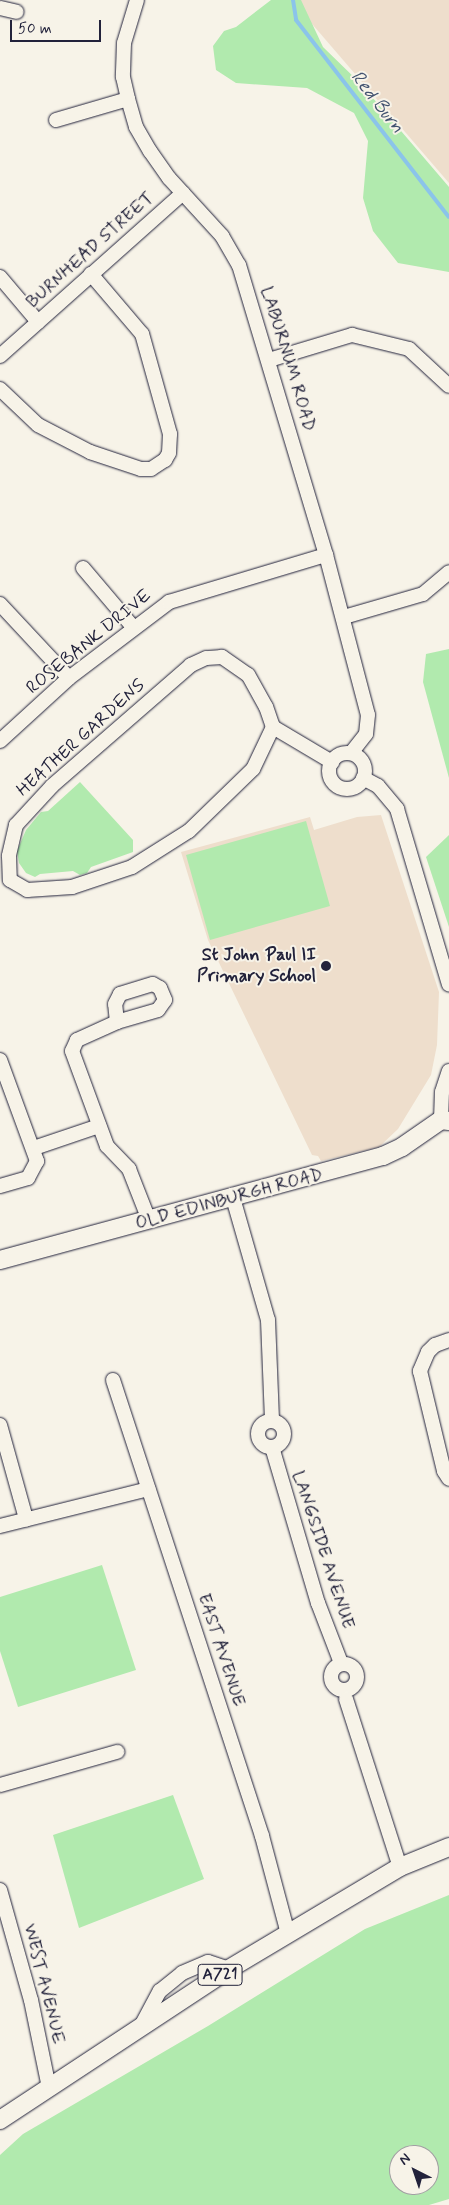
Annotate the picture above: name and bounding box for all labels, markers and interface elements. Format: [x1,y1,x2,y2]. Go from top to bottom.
scale bar [12,10,104,42]
text: 50 m [18,19,52,39]
water label: Red Burn [344,64,410,140]
street label: BURNHEAD STREET [21,186,159,314]
street label: LABURNUM ROAD [256,285,320,433]
street label: ROSEBANK DRIVE [22,585,156,699]
street label: HEATHER GARDENS [13,676,149,800]
place label: St John Paul II Primary School [194,945,316,988]
marker: St John Paul II Primary School [320,960,332,972]
street label: OLD EDINBURGH ROAD [133,1164,325,1234]
street label: LANGSIDE AVENUE [287,1468,359,1632]
street label: EAST AVENUE [192,1590,250,1710]
street label: WEST AVENUE [19,1922,69,2046]
road number: A721 [198,1962,242,1988]
north arrow [389,2145,439,2195]
text: N [395,2150,414,2169]

